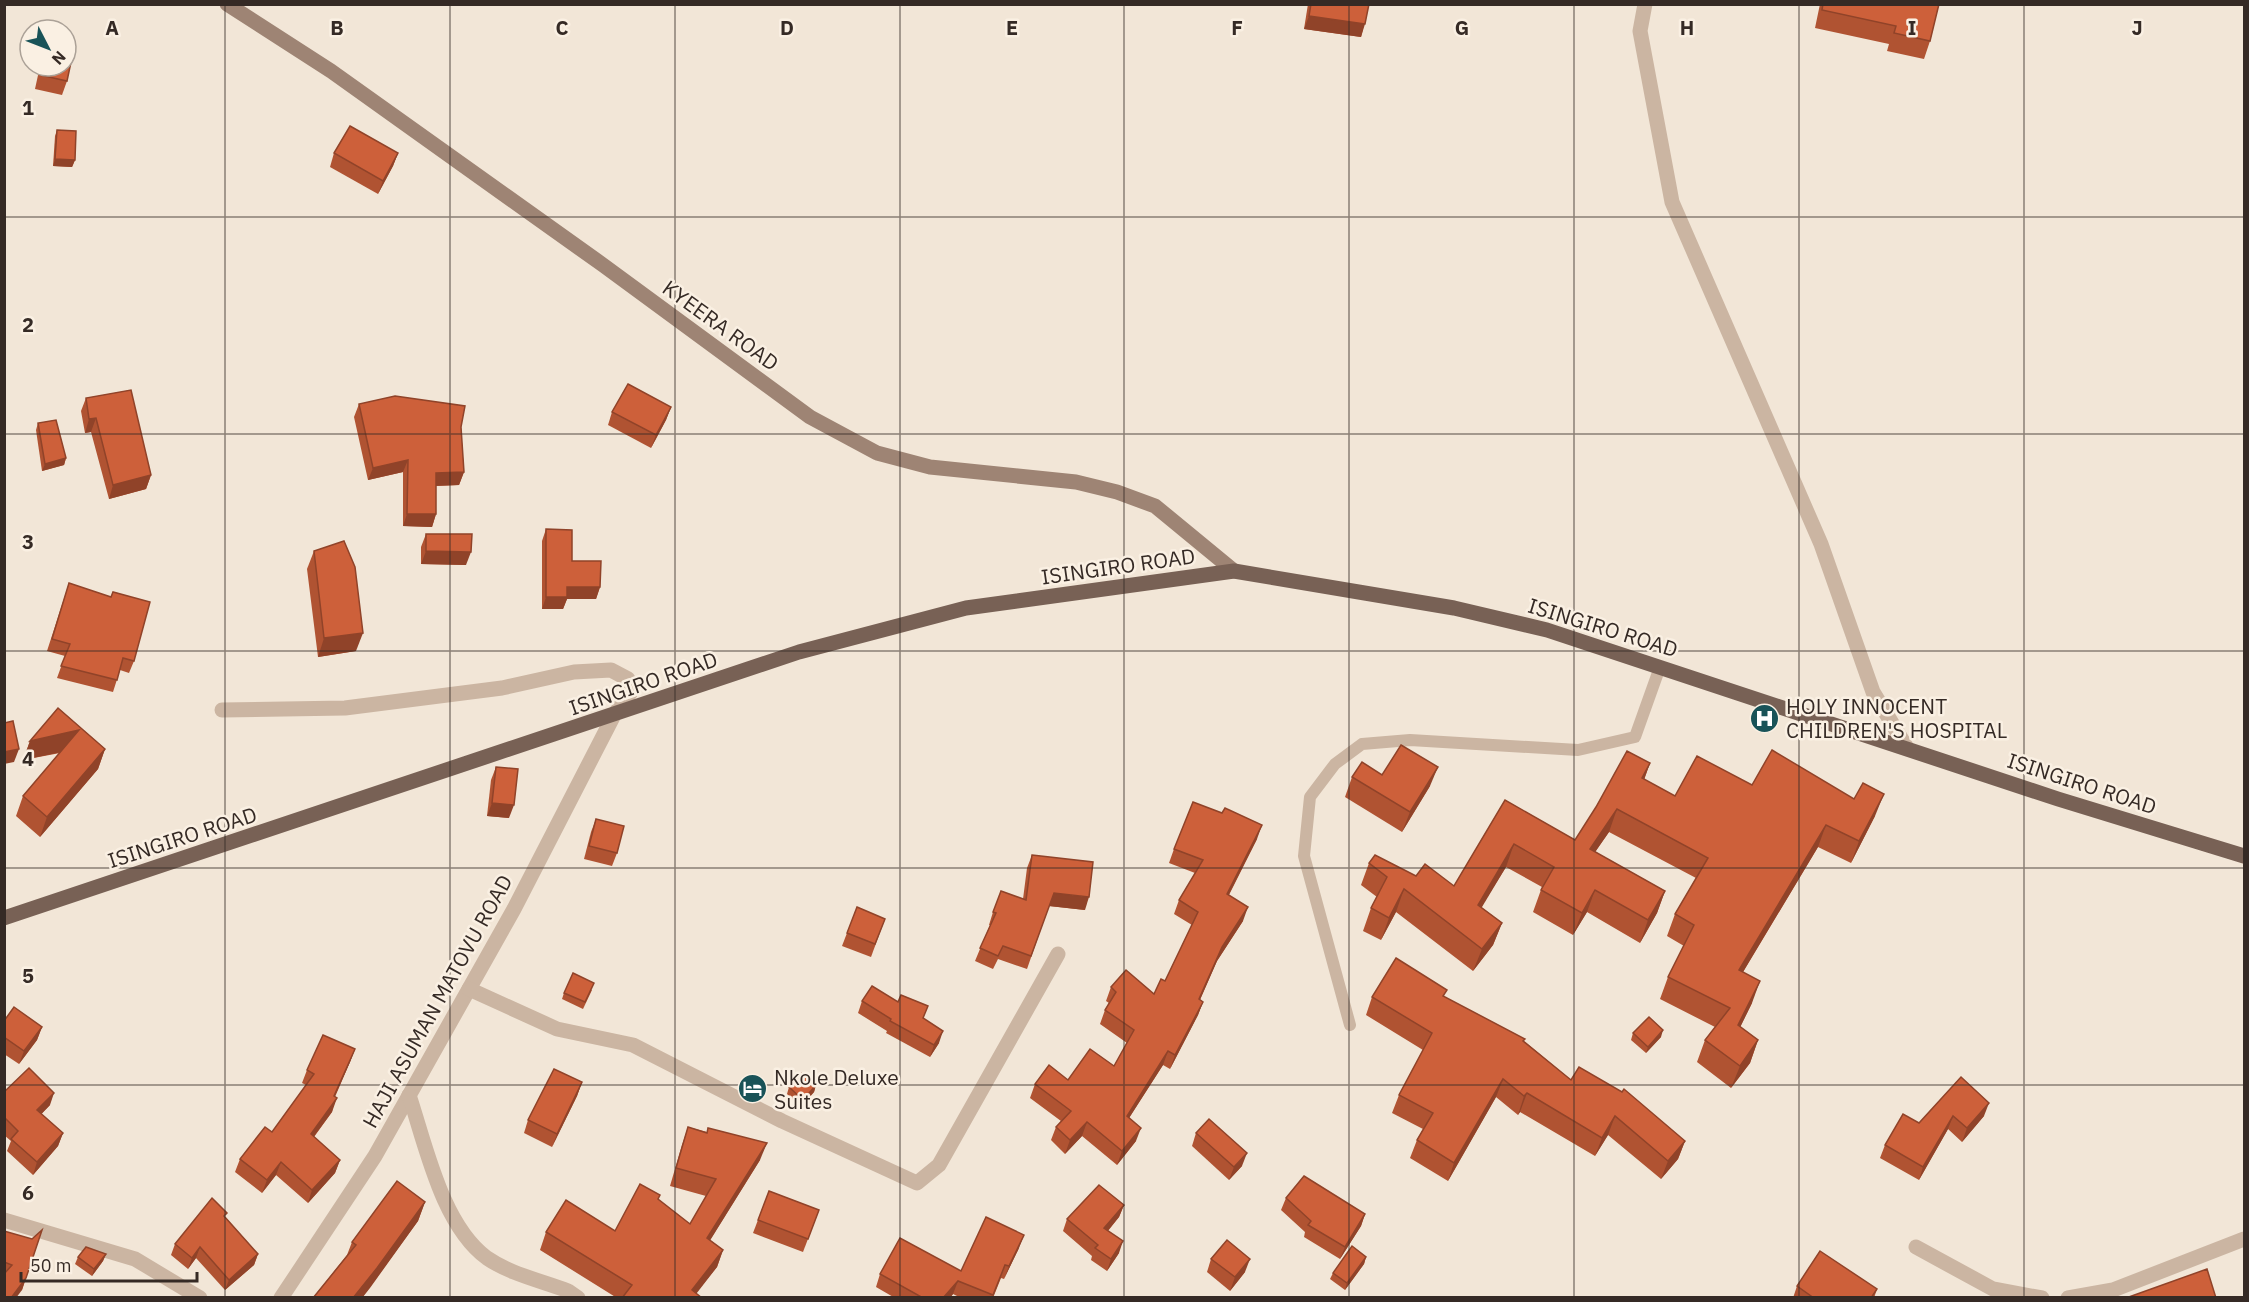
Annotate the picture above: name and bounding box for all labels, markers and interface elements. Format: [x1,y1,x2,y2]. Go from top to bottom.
text: A [105,14,119,41]
text: B [330,14,344,41]
text: C [555,14,569,41]
text: D [780,14,794,41]
text: E [1006,14,1018,41]
text: F [1231,14,1243,41]
text: G [1455,14,1469,41]
text: H [1680,14,1694,41]
text: I [1908,14,1916,41]
text: J [2131,14,2143,41]
north arrow [18,18,78,78]
text: N [48,47,70,69]
text: 1 [22,94,34,121]
street label: KYEERA ROAD [657,273,785,377]
text: 2 [22,311,34,338]
text: 3 [22,528,34,555]
street label: ISINGIRO ROAD [1039,541,1197,591]
street label: ISINGIRO ROAD [1525,591,1681,663]
street label: ISINGIRO ROAD [565,644,721,722]
place label: HOLY INNOCENT CHILDREN'S HOSPITAL [1786,692,2007,744]
hospital icon: HOLY INNOCENT CHILDREN'S HOSPITAL [1749,702,1781,734]
text: 4 [22,745,34,772]
street label: ISINGIRO ROAD [2004,746,2160,820]
street label: ISINGIRO ROAD [104,800,260,874]
street label: HAJI ASUMAN MATOVU ROAD [356,869,518,1133]
text: 5 [22,962,34,989]
place label: Nkole Deluxe Suites [774,1063,899,1115]
hotel icon: Nkole Deluxe Suites [737,1073,769,1105]
text: 6 [22,1179,34,1206]
scale bar [21,1245,196,1283]
text: 50 m [30,1254,72,1277]

